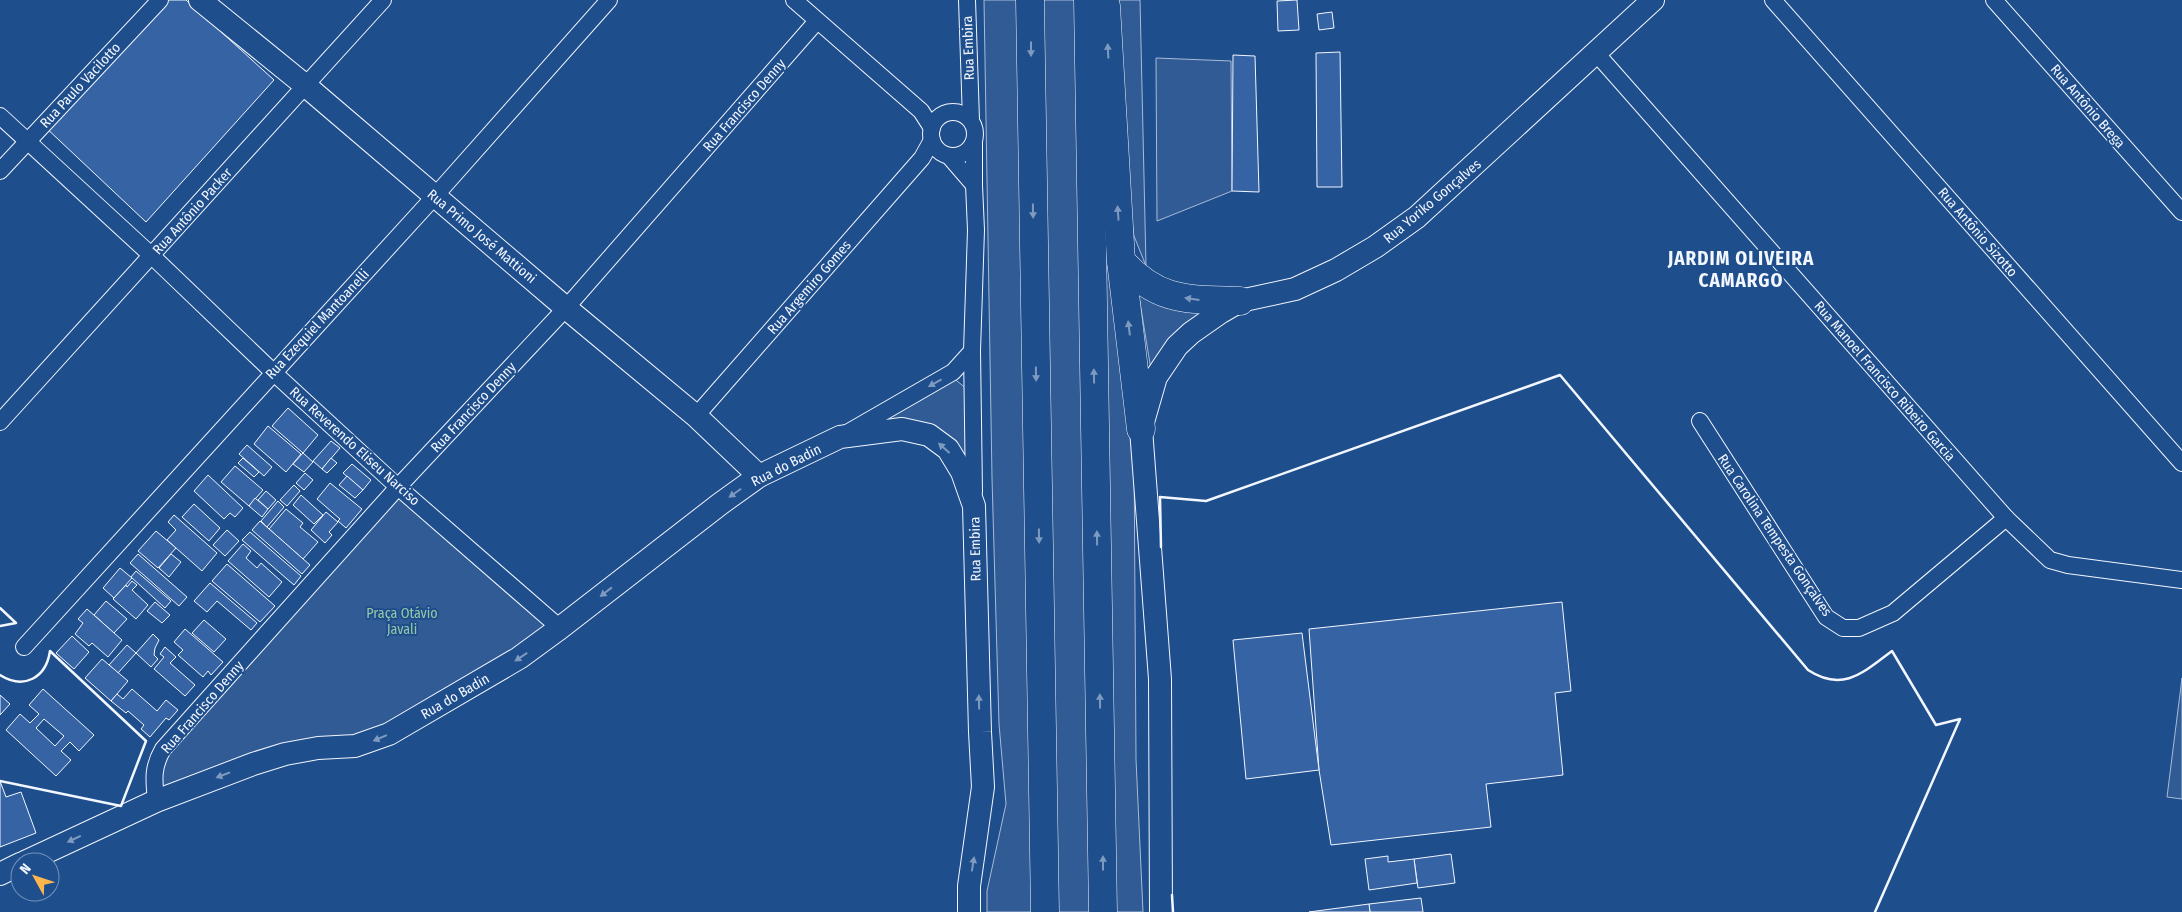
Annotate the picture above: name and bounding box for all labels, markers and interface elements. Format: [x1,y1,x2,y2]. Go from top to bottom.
street label: Rua Embira [959,15,978,81]
street label: Rua Paulo Vacilotto [37,39,124,132]
one-way arrow [1027,41,1035,57]
one-way arrow [1104,42,1112,58]
street label: Rua Francisco Denny [699,55,790,155]
street label: Rua Antônio Brega [2047,61,2129,152]
street label: Rua Yoriko Gonçalves [1380,156,1485,247]
street label: Rua Antônio Packer [149,164,236,258]
street label: Rua Antônio Sizotto [1934,184,2021,280]
street label: Rua Primo José Mattioni [424,186,540,287]
one-way arrow [1029,203,1037,219]
one-way arrow [1113,205,1121,221]
street label: Rua Argemiro Gomes [764,237,855,338]
district label: JARDIM OLIVEIRA CAMARGO [1667,247,1814,292]
street label: Rua Ezequiel Mantoanelli [262,266,373,383]
one-way arrow [1183,295,1199,303]
street label: Rua Manoel Francisco Ribeiro Garcia [1810,298,1959,465]
one-way arrow [1125,320,1133,336]
street label: Rua Francisco Denny [427,358,520,456]
one-way arrow [1032,366,1040,382]
one-way arrow [1090,368,1098,384]
one-way arrow [928,378,942,387]
street label: Rua Reverendo Eliseu Narciso [286,383,423,509]
street label: Rua do Badin [748,441,824,490]
one-way arrow [938,442,951,453]
street label: Rua Carolina Tempesta Gonçalves [1714,451,1835,620]
one-way arrow [728,488,742,498]
street label: Rua Embira [966,516,985,581]
one-way arrow [1035,528,1043,544]
one-way arrow [1093,530,1101,546]
one-way arrow [600,587,613,597]
park label: Praça Otávio Javali [366,605,438,638]
one-way arrow [514,652,527,662]
street label: Rua Francisco Denny [157,657,248,757]
street label: Rua do Badin [418,670,492,723]
one-way arrow [1096,693,1104,709]
one-way arrow [975,694,983,710]
one-way arrow [373,734,387,742]
one-way arrow [216,772,230,780]
one-way arrow [67,836,81,844]
north arrow [10,852,60,902]
one-way arrow [969,855,977,871]
one-way arrow [1098,855,1106,871]
text: N [16,860,35,878]

